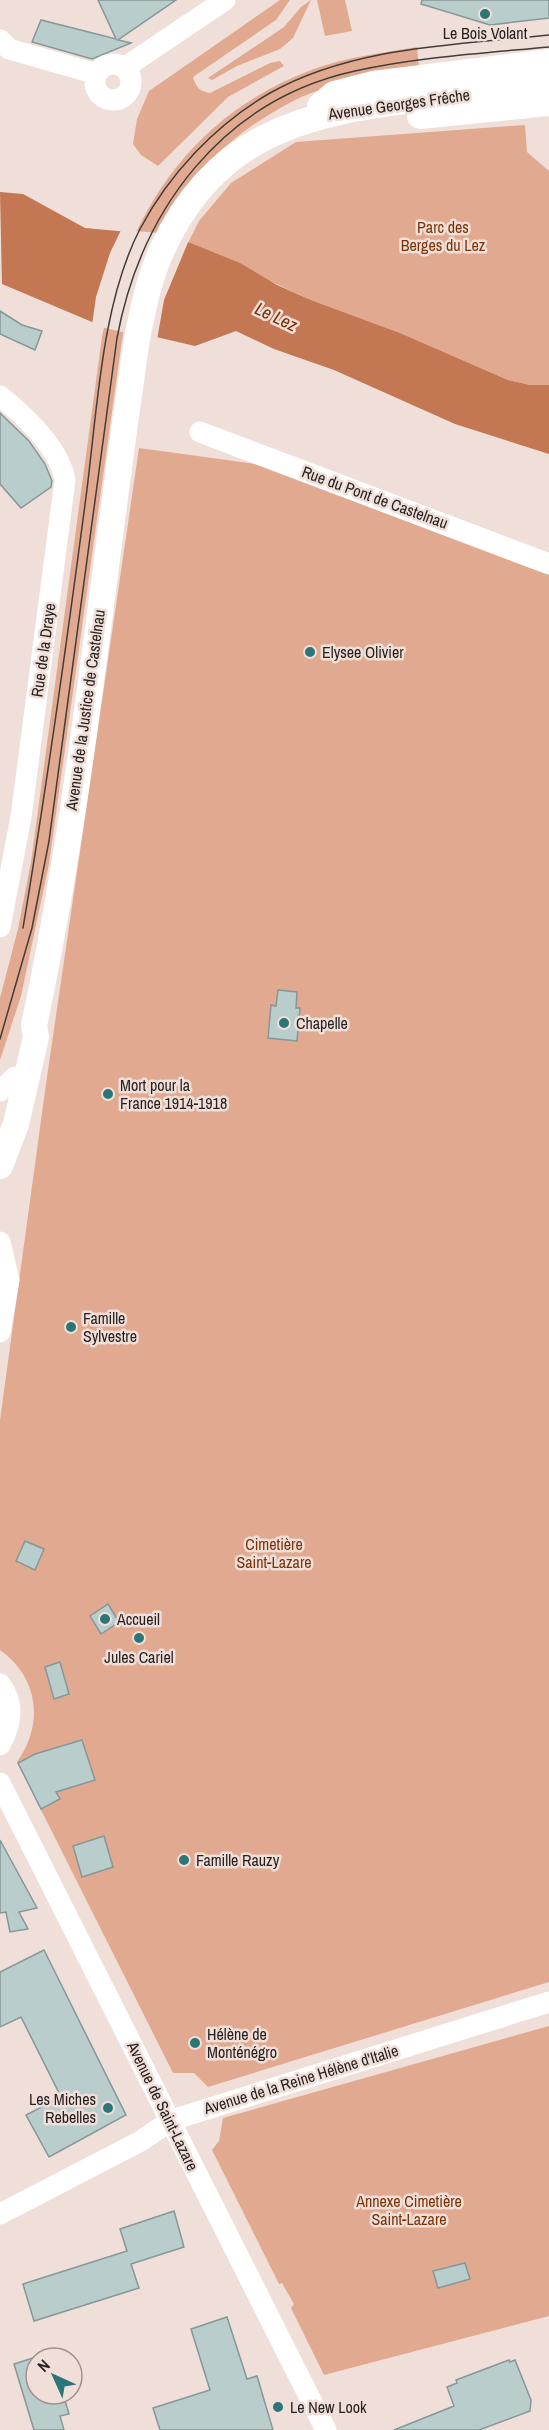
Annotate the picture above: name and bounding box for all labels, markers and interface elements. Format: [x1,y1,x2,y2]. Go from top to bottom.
marker: Le Bois Volant [478,7,492,21]
place label: Le Bois Volant [443,22,528,44]
street label: Avenue Georges Frêche [326,83,471,125]
park label: Parc des Berges du Lez [401,216,486,256]
water label: Le Lez [251,296,302,337]
street label: Rue du Pont de Castelnau [299,460,451,534]
street label: Rue de la Draye [26,602,60,698]
street label: Avenue de la Justice de Castelnau [60,608,110,813]
place label: Elysee Olivier [322,641,404,663]
marker: Elysee Olivier [303,645,317,659]
place label: Chapelle [296,1012,348,1034]
marker: Chapelle [277,1016,291,1030]
place label: Mort pour la France 1914-1918 [120,1074,227,1114]
marker: Mort pour la France 1914-1918 [101,1087,115,1101]
place label: Famille Sylvestre [83,1307,137,1347]
marker: Famille Sylvestre [64,1320,78,1334]
park label: Cimetière Saint-Lazare [236,1533,312,1573]
place label: Accueil [116,1608,160,1630]
marker: Accueil [98,1612,112,1626]
marker: Jules Cariel [132,1631,146,1645]
place label: Jules Cariel [104,1646,174,1668]
place label: Famille Rauzy [196,1849,280,1871]
marker: Famille Rauzy [177,1853,191,1867]
place label: Hélène de Monténégro [207,2023,277,2063]
marker: Hélène de Monténégro [188,2036,202,2050]
street label: Avenue de Saint-Lazare [122,2037,204,2174]
street label: Avenue de la Reine Hélène d'Italie [200,2039,401,2119]
place label: Les Miches Rebelles [29,2088,96,2128]
marker: Les Miches Rebelles [101,2101,115,2115]
park label: Annexe Cimetière Saint-Lazare [355,2190,462,2230]
north arrow [24,2346,84,2406]
text: N [32,2354,55,2377]
place label: Le New Look [290,2396,367,2418]
marker: Le New Look [271,2400,285,2414]

